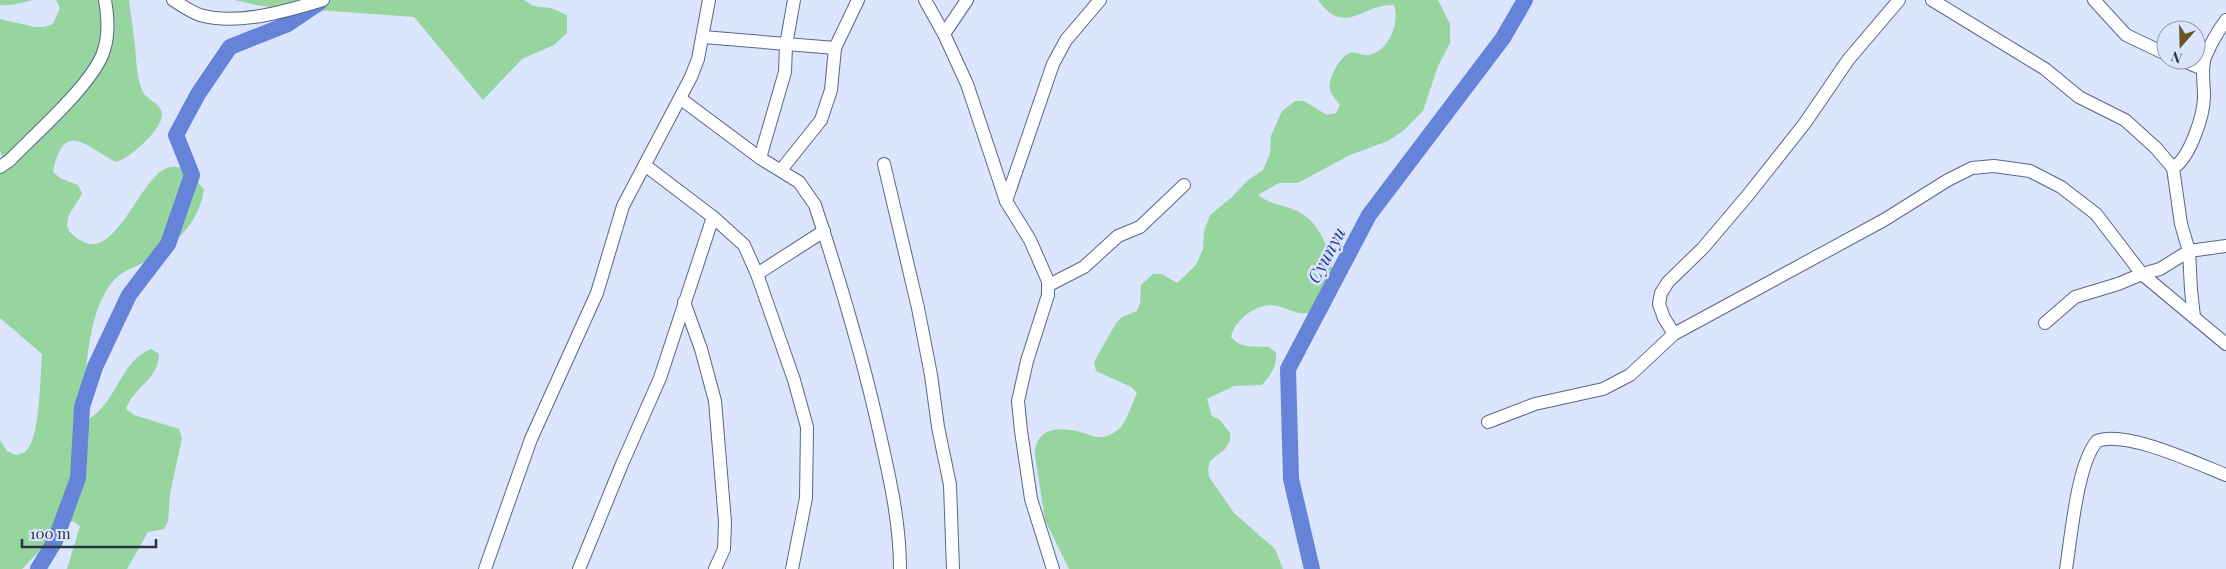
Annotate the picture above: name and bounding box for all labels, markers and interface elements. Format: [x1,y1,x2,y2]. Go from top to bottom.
north arrow [2156,20,2206,70]
text: N [2168,47,2184,68]
water label: Cyunyu [1301,223,1351,287]
scale bar [22,516,156,548]
text: 100 m [30,523,71,543]

